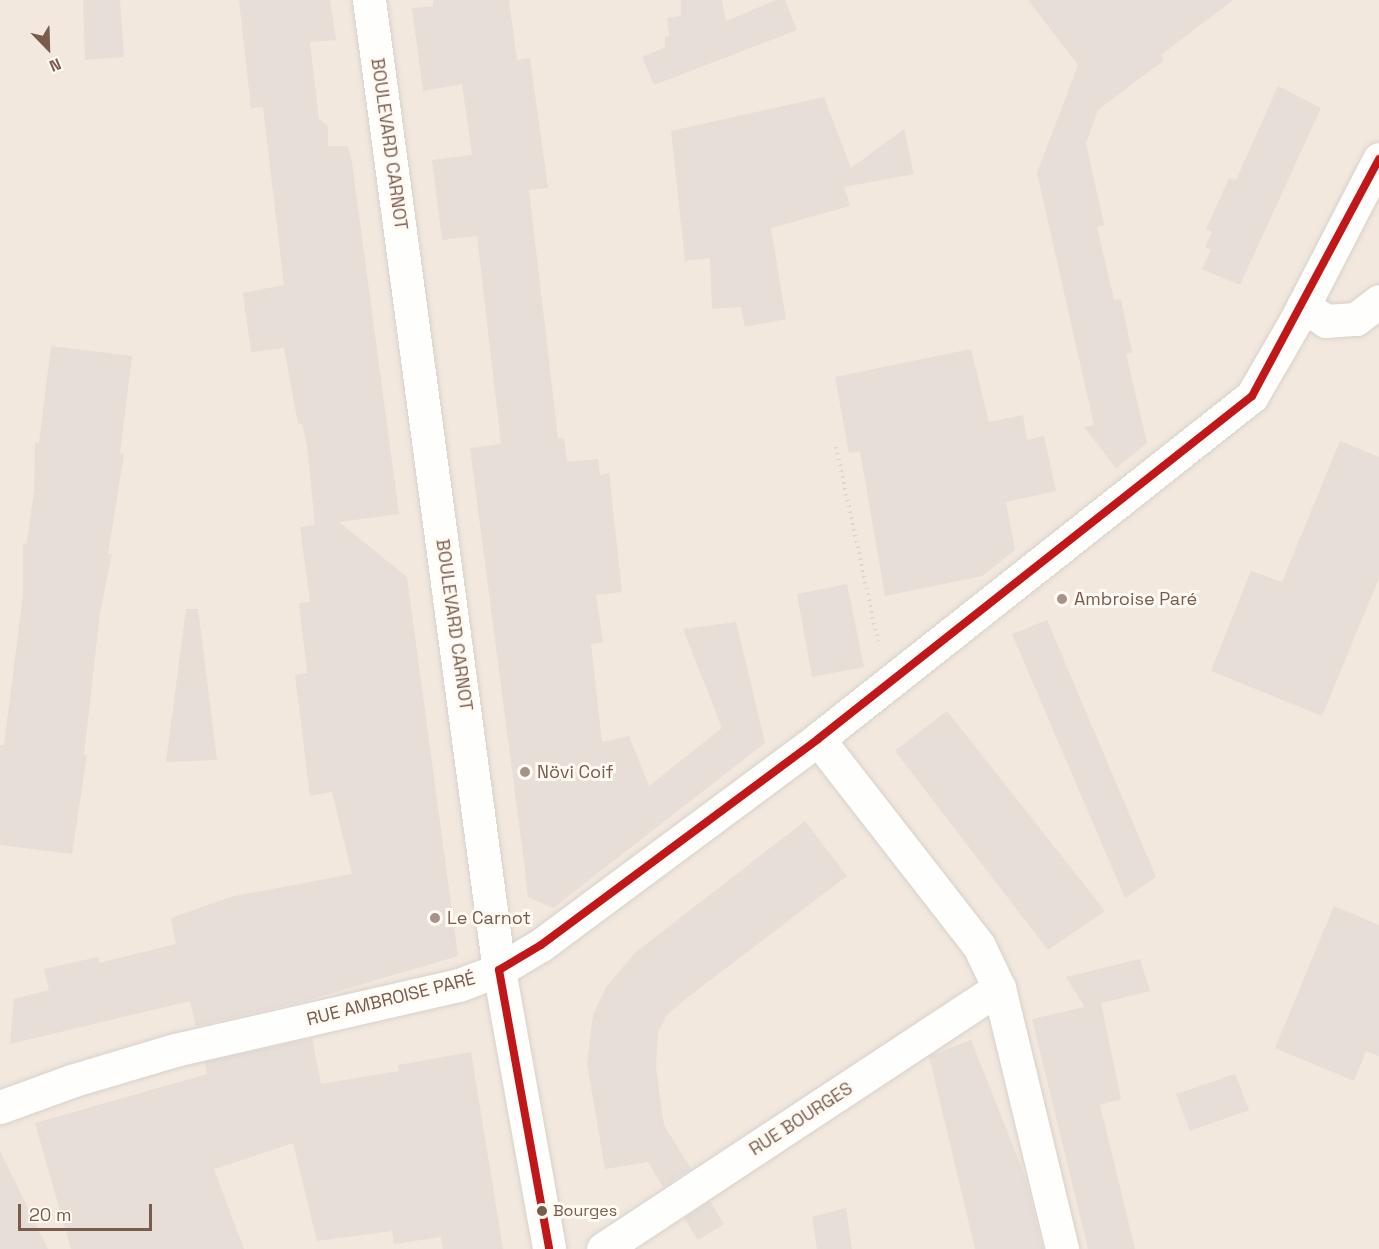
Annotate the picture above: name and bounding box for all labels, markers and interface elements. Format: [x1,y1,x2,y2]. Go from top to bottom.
north arrow [18,18,78,78]
text: N [46,53,64,77]
street label: BOULEVARD CARNOT [366,57,412,231]
street label: BOULEVARD CARNOT [431,538,477,712]
place label: Ambroise Paré [1074,588,1197,610]
marker: Ambroise Paré [1055,592,1069,606]
place label: Növi Coif [537,761,613,783]
marker: Növi Coif [518,765,532,779]
place label: Le Carnot [447,907,531,929]
marker: Le Carnot [428,911,442,925]
street label: RUE AMBROISE PARÉ [304,968,478,1030]
street label: RUE BOURGES [745,1078,857,1160]
scale bar [21,1192,154,1230]
place label: Bourges [553,1201,617,1221]
text: 20 m [29,1203,72,1226]
marker: Bourges [536,1205,548,1217]

